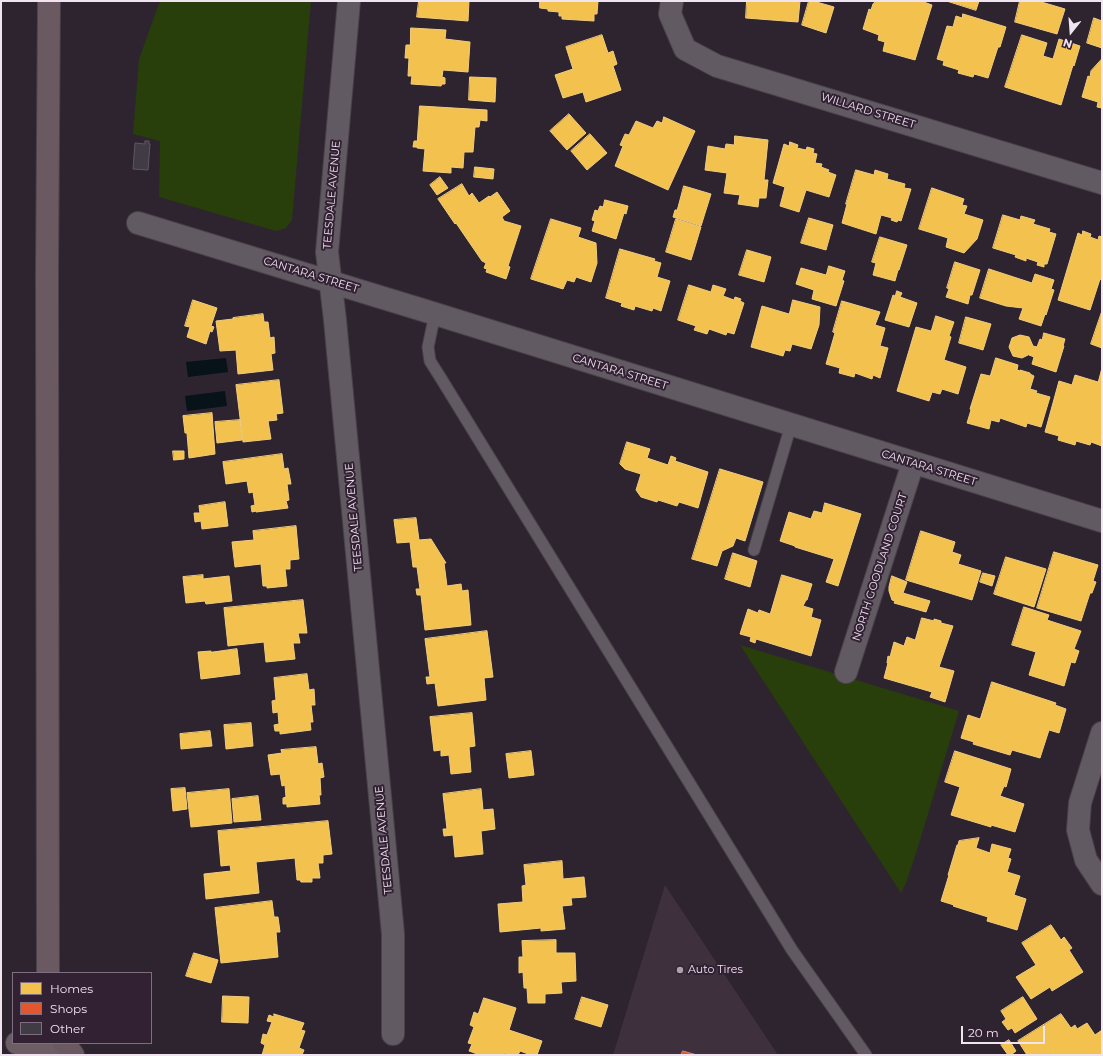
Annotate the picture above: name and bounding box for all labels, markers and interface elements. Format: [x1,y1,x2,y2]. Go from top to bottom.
north arrow [1051,12,1091,52]
text: N [1061,35,1074,51]
street label: WILLARD STREET [819,90,917,132]
street label: TEESDALE AVENUE [321,140,343,250]
street label: CANTARA STREET [262,254,360,296]
street label: CANTARA STREET [571,351,669,393]
street label: CANTARA STREET [880,447,978,489]
street label: TEESDALE AVENUE [343,462,365,572]
street label: NORTH GOODLAND COURT [850,491,910,643]
street label: TEESDALE AVENUE [373,785,395,895]
place label: Auto Tires [688,963,743,977]
marker: Auto Tires [675,965,685,975]
legend [12,972,152,1044]
text: Homes [50,981,93,996]
text: Shops [50,1001,87,1016]
scale bar [963,1018,1047,1044]
text: Other [50,1021,85,1036]
text: 20 m [968,1025,999,1040]

